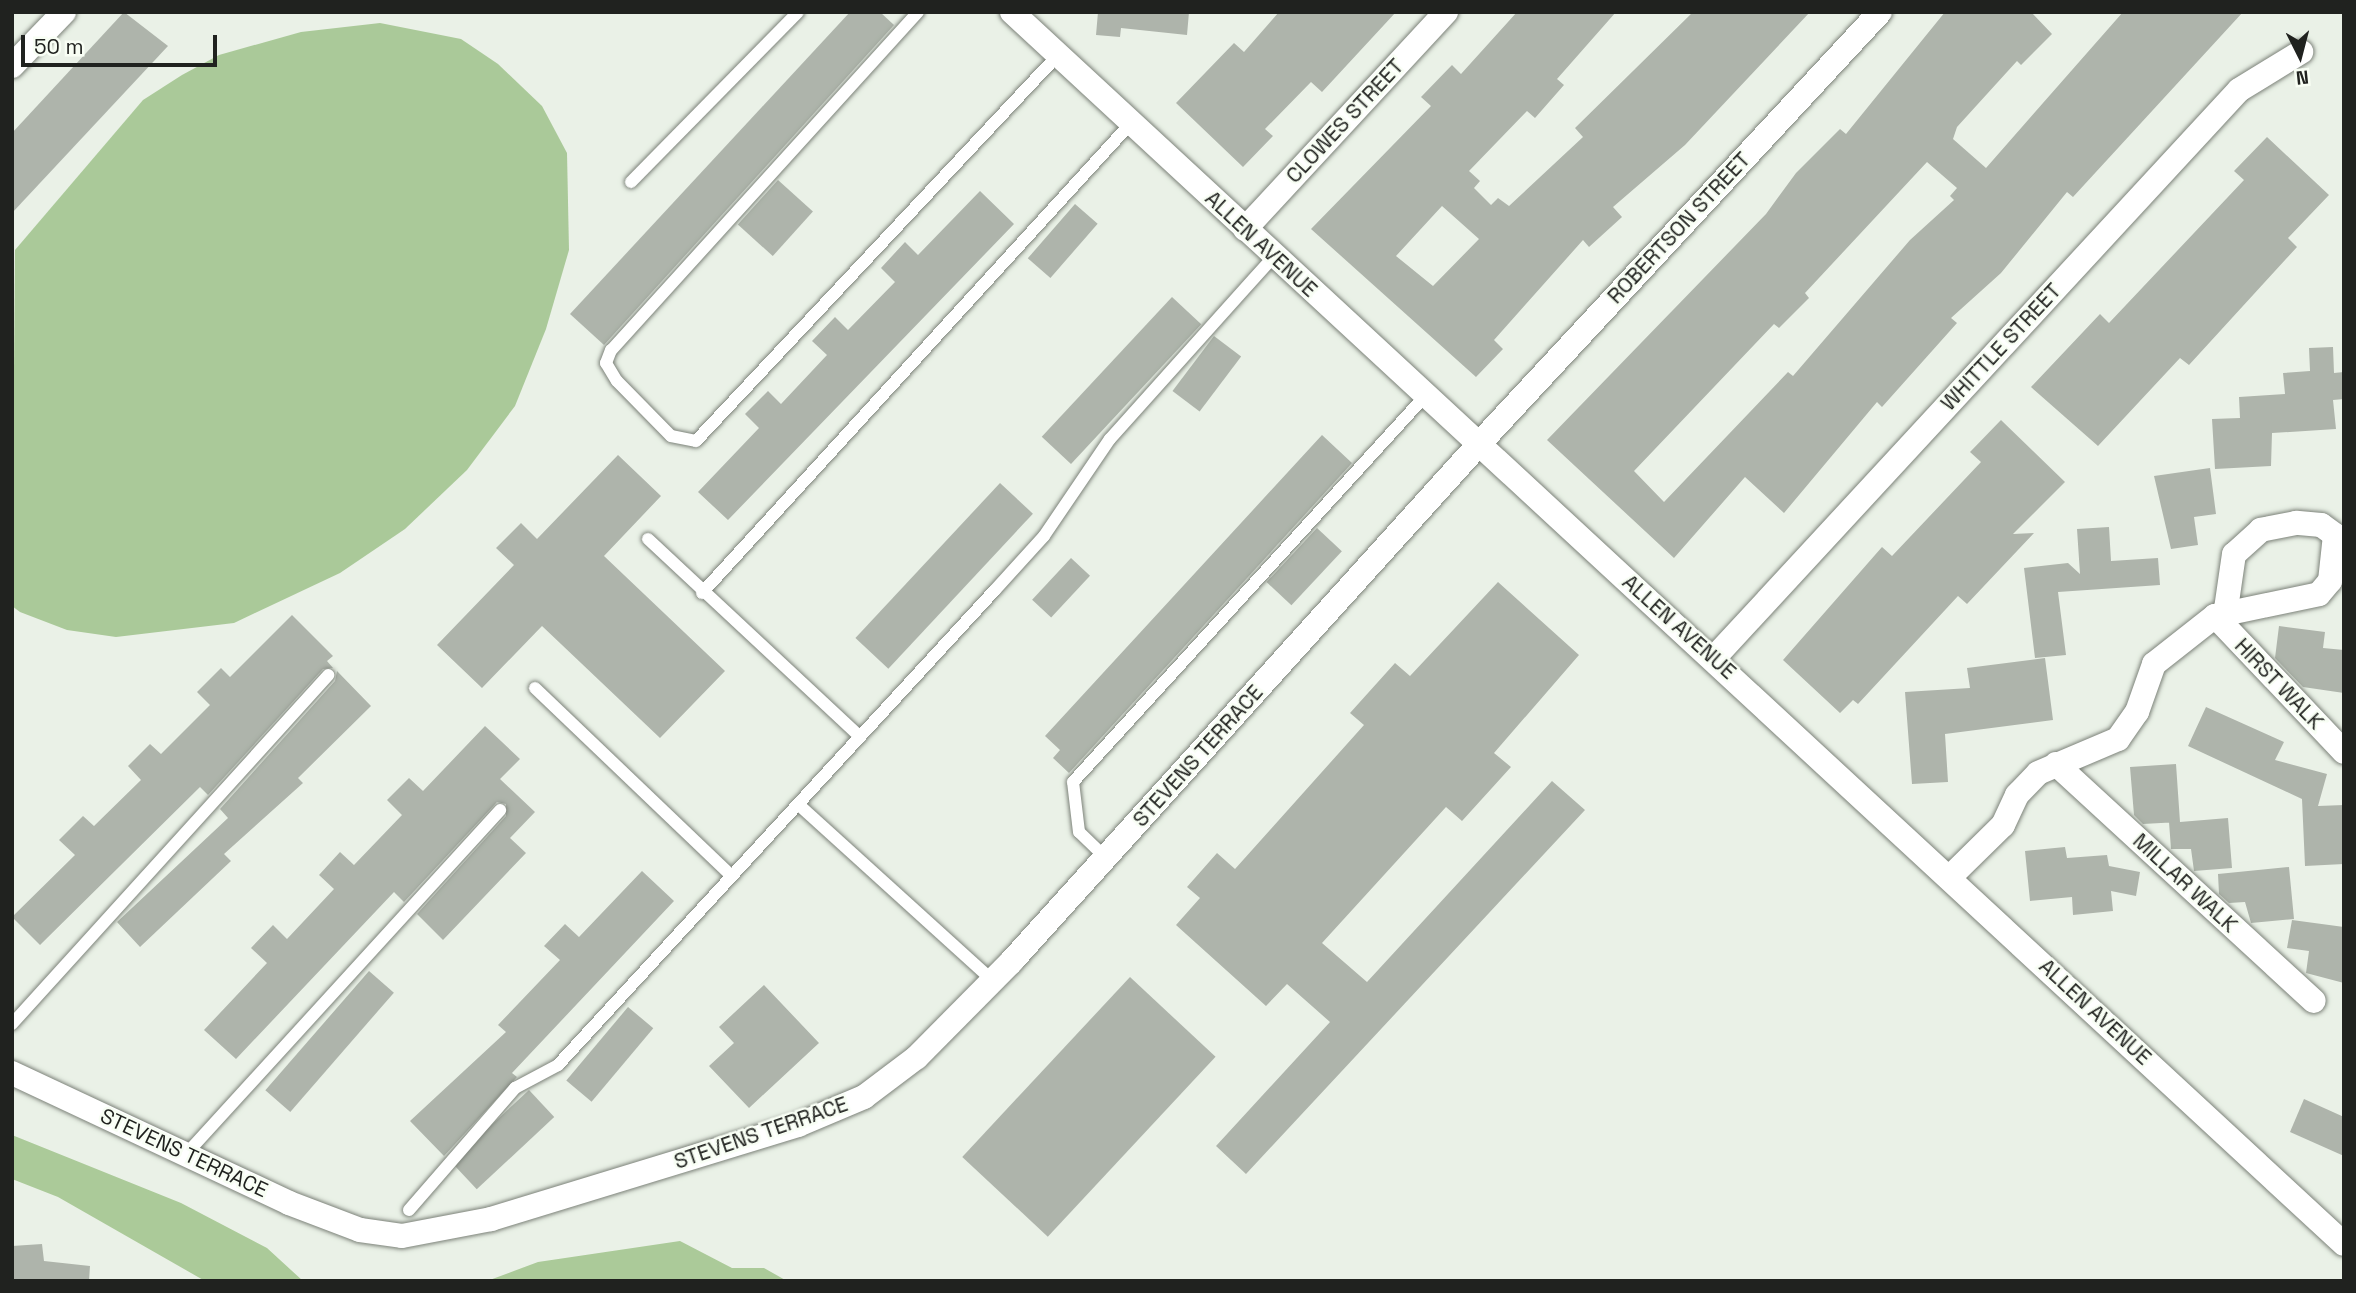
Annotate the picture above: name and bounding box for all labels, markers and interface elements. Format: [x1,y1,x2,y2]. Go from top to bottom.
scale bar [24,21,220,65]
north arrow [2265,21,2335,91]
text: 50 m [34,33,84,60]
street label: CLOWES STREET [1281,54,1409,188]
text: N [2295,64,2310,90]
street label: ROBERTSON STREET [1602,147,1756,309]
street label: ALLEN AVENUE [1200,186,1322,302]
street label: WHITTLE STREET [1936,278,2066,416]
street label: ALLEN AVENUE [1617,569,1741,685]
street label: HIRST WALK [2229,633,2329,735]
street label: STEVENS TERRACE [1128,680,1268,832]
street label: MILLAR WALK [2128,828,2242,938]
street label: ALLEN AVENUE [2034,954,2156,1070]
street label: STEVENS TERRACE [671,1091,851,1175]
street label: STEVENS TERRACE [96,1103,272,1203]

